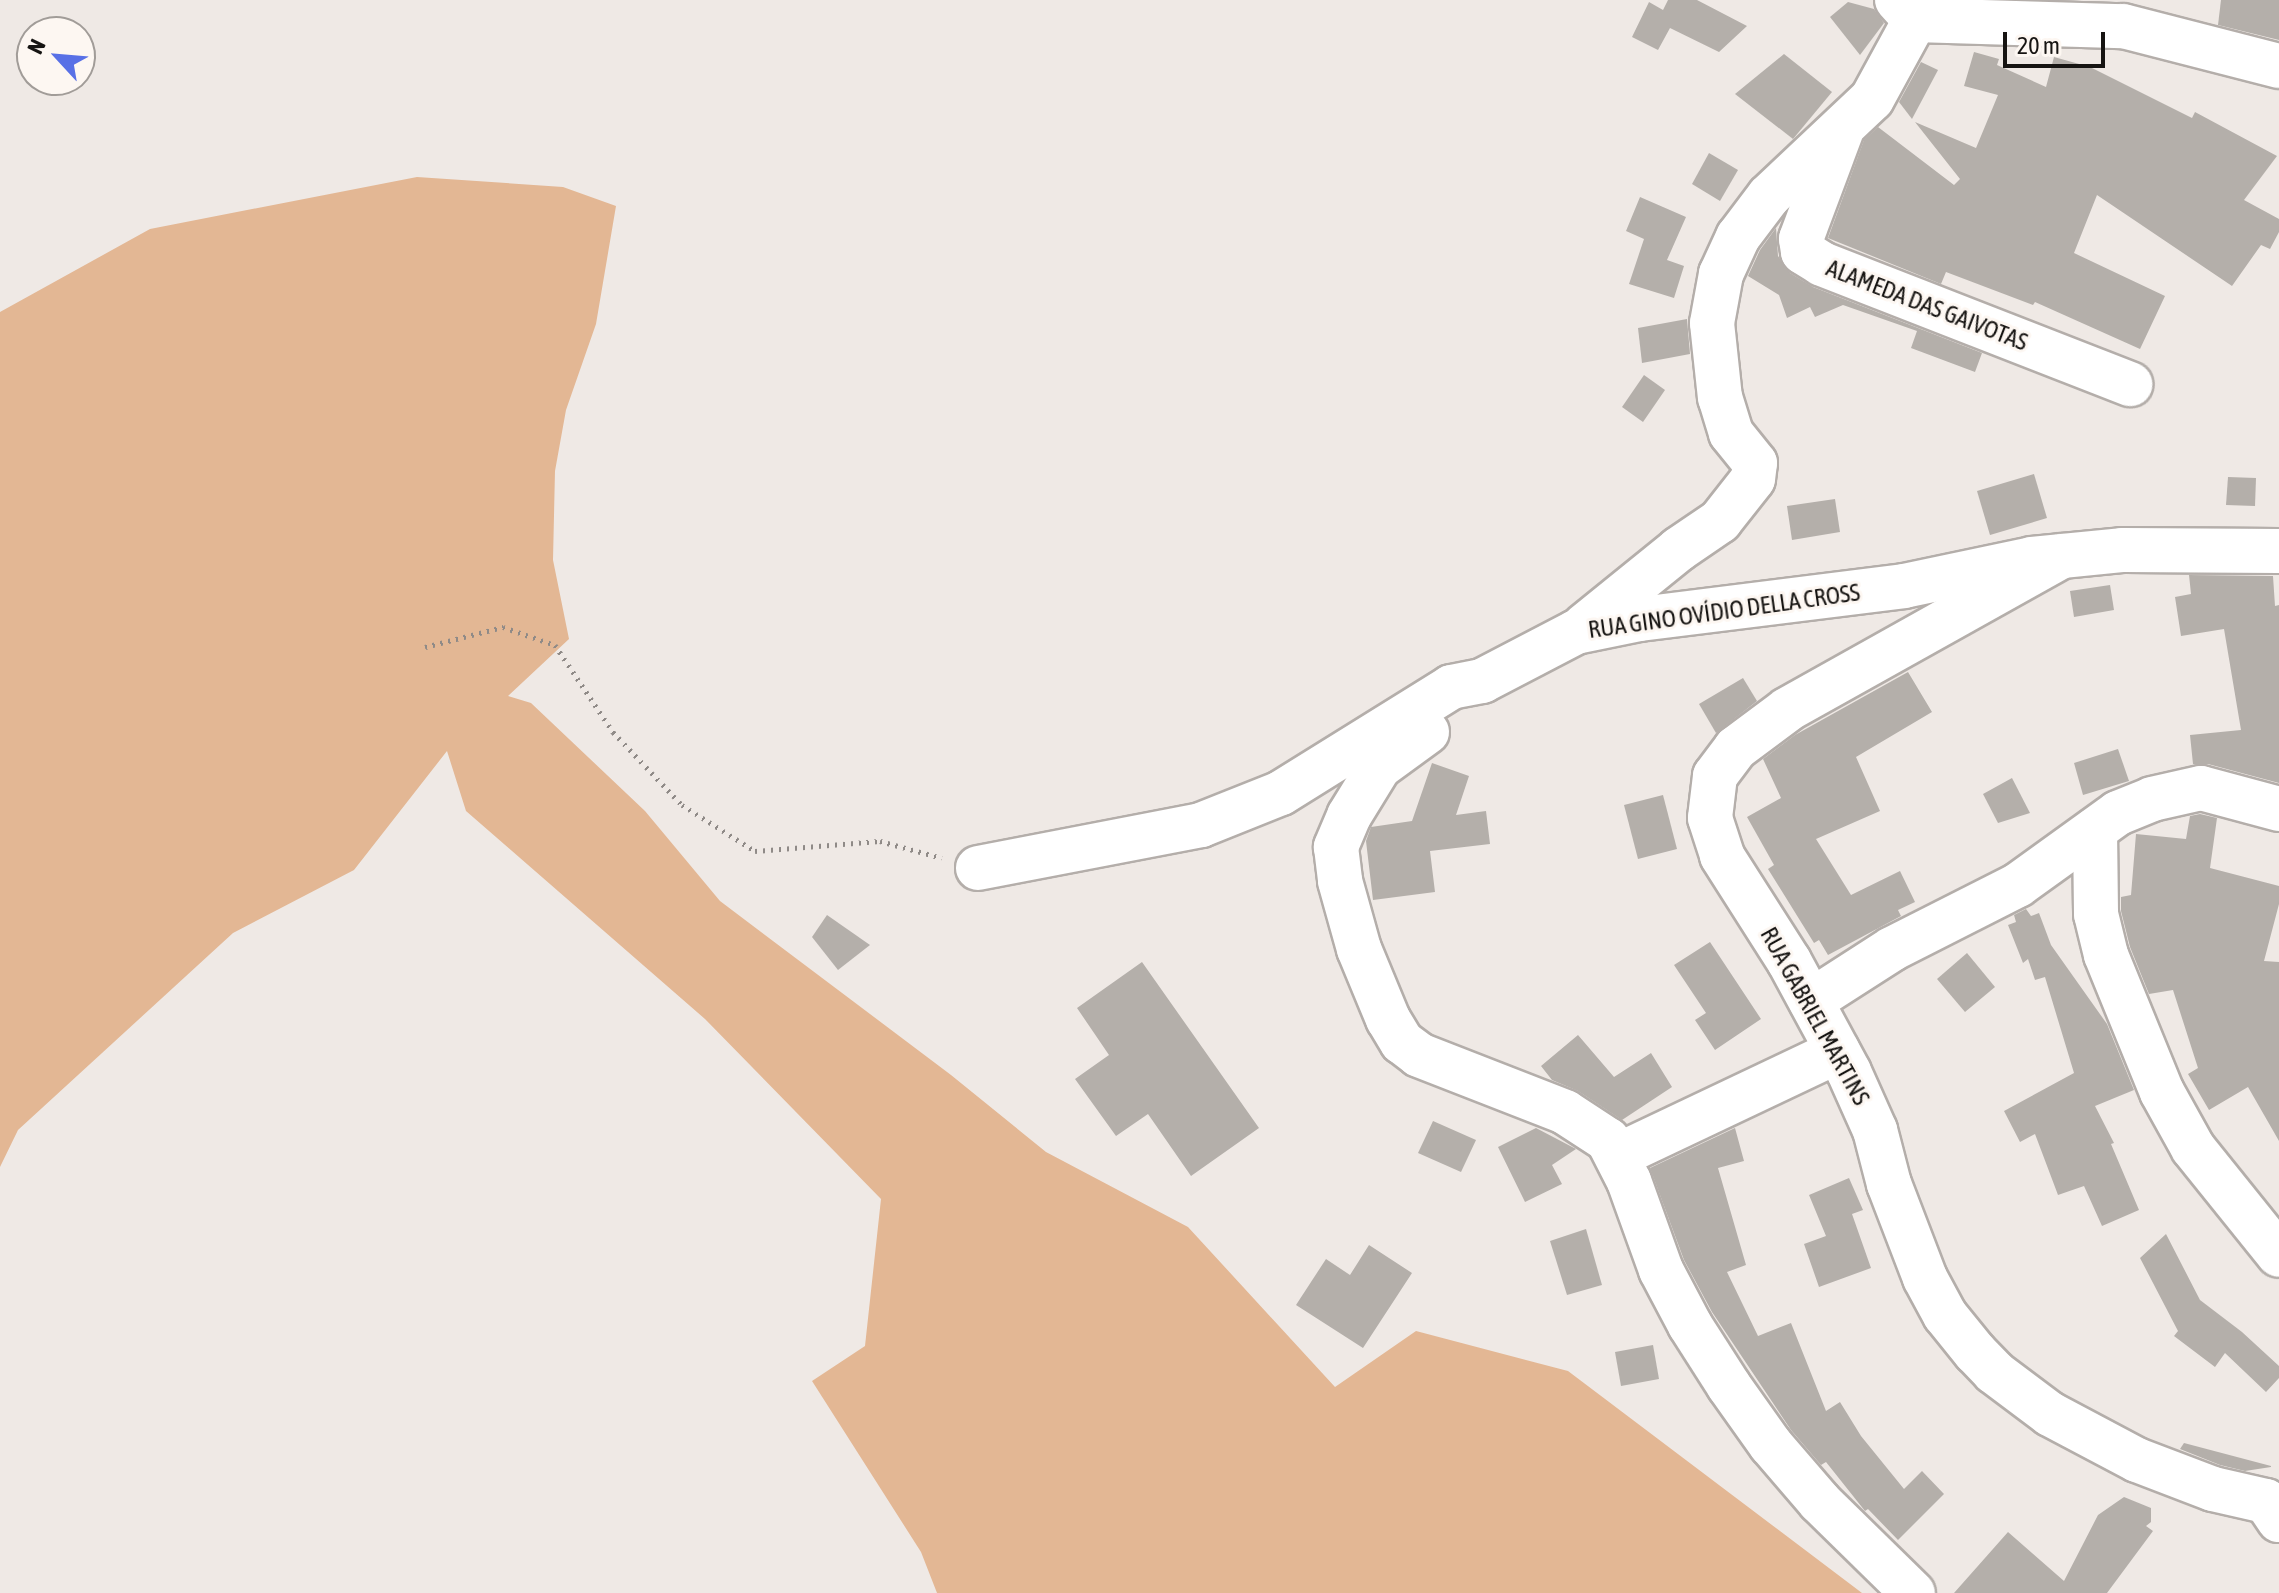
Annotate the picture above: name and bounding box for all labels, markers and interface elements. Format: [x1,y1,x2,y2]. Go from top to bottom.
north arrow [16,16,96,96]
scale bar [2007,16,2109,66]
text: 20 m [2017,32,2060,59]
text: N [22,35,51,58]
street label: ALAMEDA DAS GAIVOTAS [1822,253,2032,357]
street label: RUA GINO OVÍDIO DELLA CROSS [1586,578,1862,644]
street label: RUA GABRIEL MARTINS [1754,922,1876,1110]

